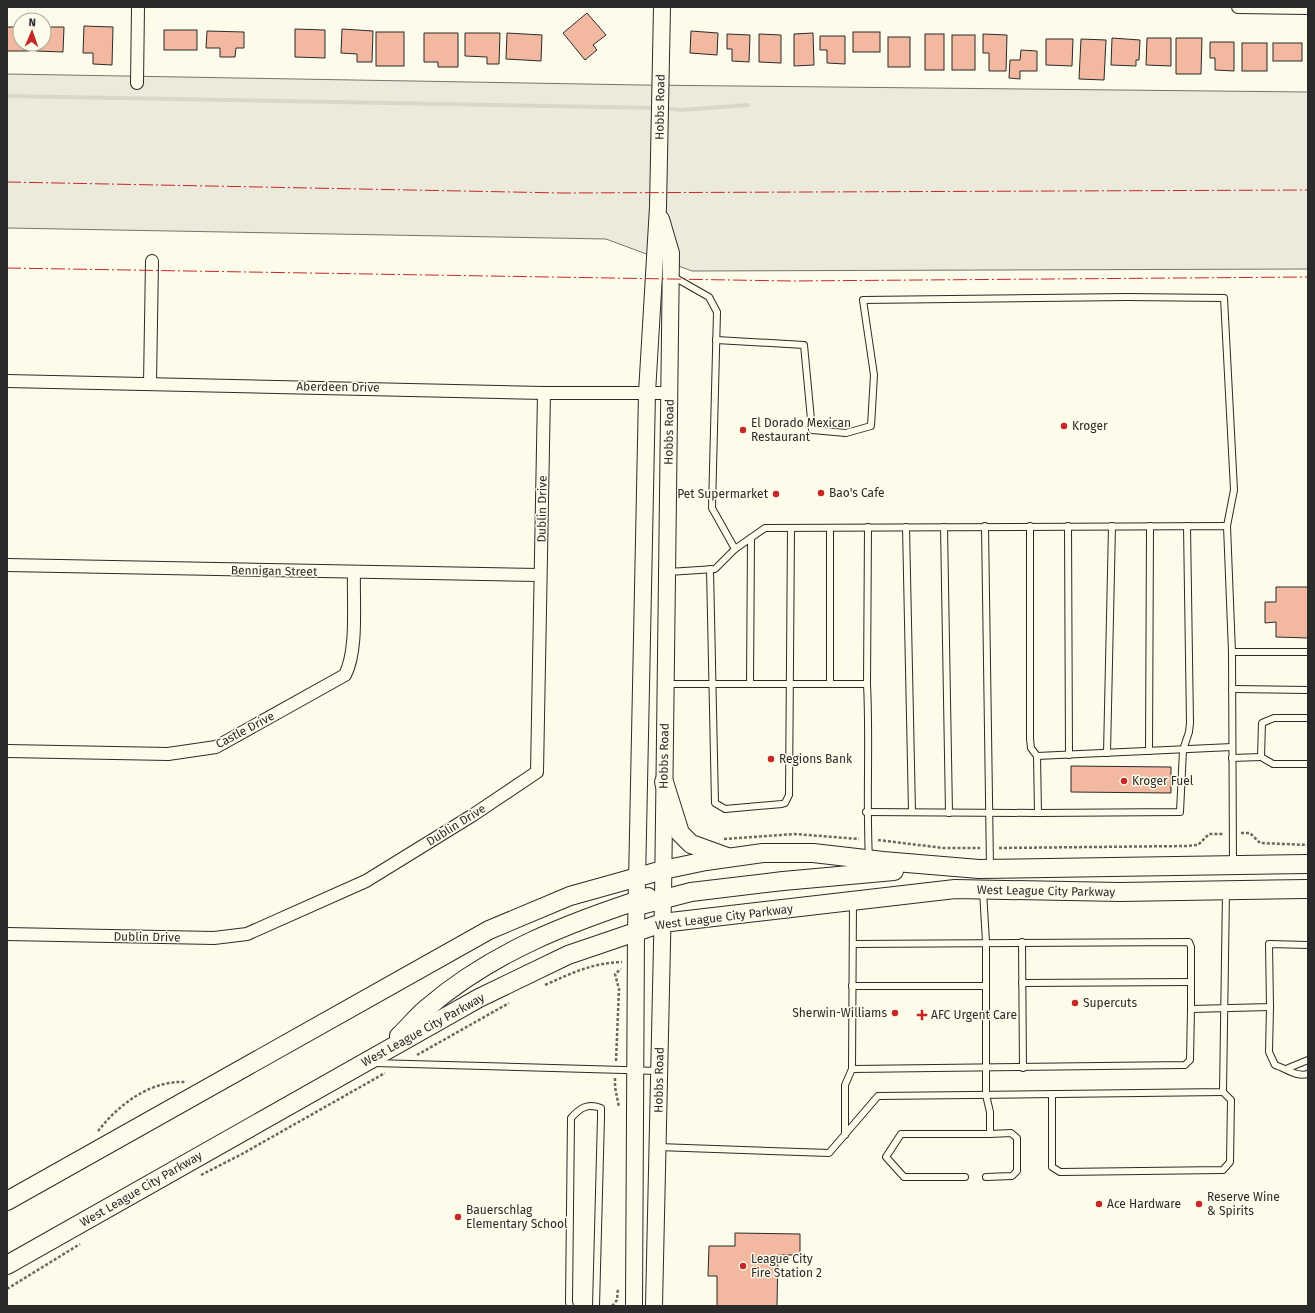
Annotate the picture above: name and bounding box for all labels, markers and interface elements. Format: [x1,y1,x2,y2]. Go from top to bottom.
north arrow [12,12,52,52]
text: N [28,16,36,29]
street label: Hobbs Road [652,74,668,140]
street label: Aberdeen Drive [296,379,380,395]
street label: Hobbs Road [661,399,677,465]
place label: El Dorado Mexican Restaurant [751,416,851,444]
place label: Kroger [1072,419,1108,433]
marker: Kroger [1059,421,1069,431]
marker: El Dorado Mexican Restaurant [738,425,748,435]
street label: Dublin Drive [534,475,550,543]
place label: Bao's Cafe [829,486,885,500]
place label: Pet Supermarket [677,487,769,501]
marker: Bao's Cafe [816,488,826,498]
marker: Pet Supermarket [771,489,781,499]
street label: Bennigan Street [231,563,318,579]
street label: Castle Drive [213,709,277,751]
street label: Hobbs Road [656,723,672,789]
place label: Regions Bank [779,752,853,766]
marker: Regions Bank [766,754,776,764]
place label: Kroger Fuel [1132,774,1194,788]
marker: Kroger Fuel [1119,776,1129,786]
street label: Dublin Drive [424,801,488,849]
street label: West League City Parkway [977,883,1115,899]
street label: West League City Parkway [654,902,794,932]
street label: Dublin Drive [113,929,181,945]
street label: West League City Parkway [359,990,487,1070]
place label: Supercuts [1083,996,1137,1010]
marker: Supercuts [1070,998,1080,1008]
place label: Sherwin-Williams [792,1006,887,1020]
marker: Sherwin-Williams [890,1008,900,1018]
place label: AFC Urgent Care [931,1008,1017,1022]
marker: AFC Urgent Care [916,1009,928,1021]
street label: Hobbs Road [651,1047,667,1113]
street label: West League City Parkway [77,1148,205,1230]
place label: Reserve Wine & Spirits [1207,1190,1280,1218]
place label: Ace Hardware [1107,1197,1181,1211]
marker: Ace Hardware [1094,1199,1104,1209]
marker: Reserve Wine & Spirits [1194,1199,1204,1209]
place label: Bauerschlag Elementary School [466,1203,568,1231]
marker: Bauerschlag Elementary School [453,1212,463,1222]
place label: League City Fire Station 2 [751,1252,822,1280]
marker: League City Fire Station 2 [738,1261,748,1271]

